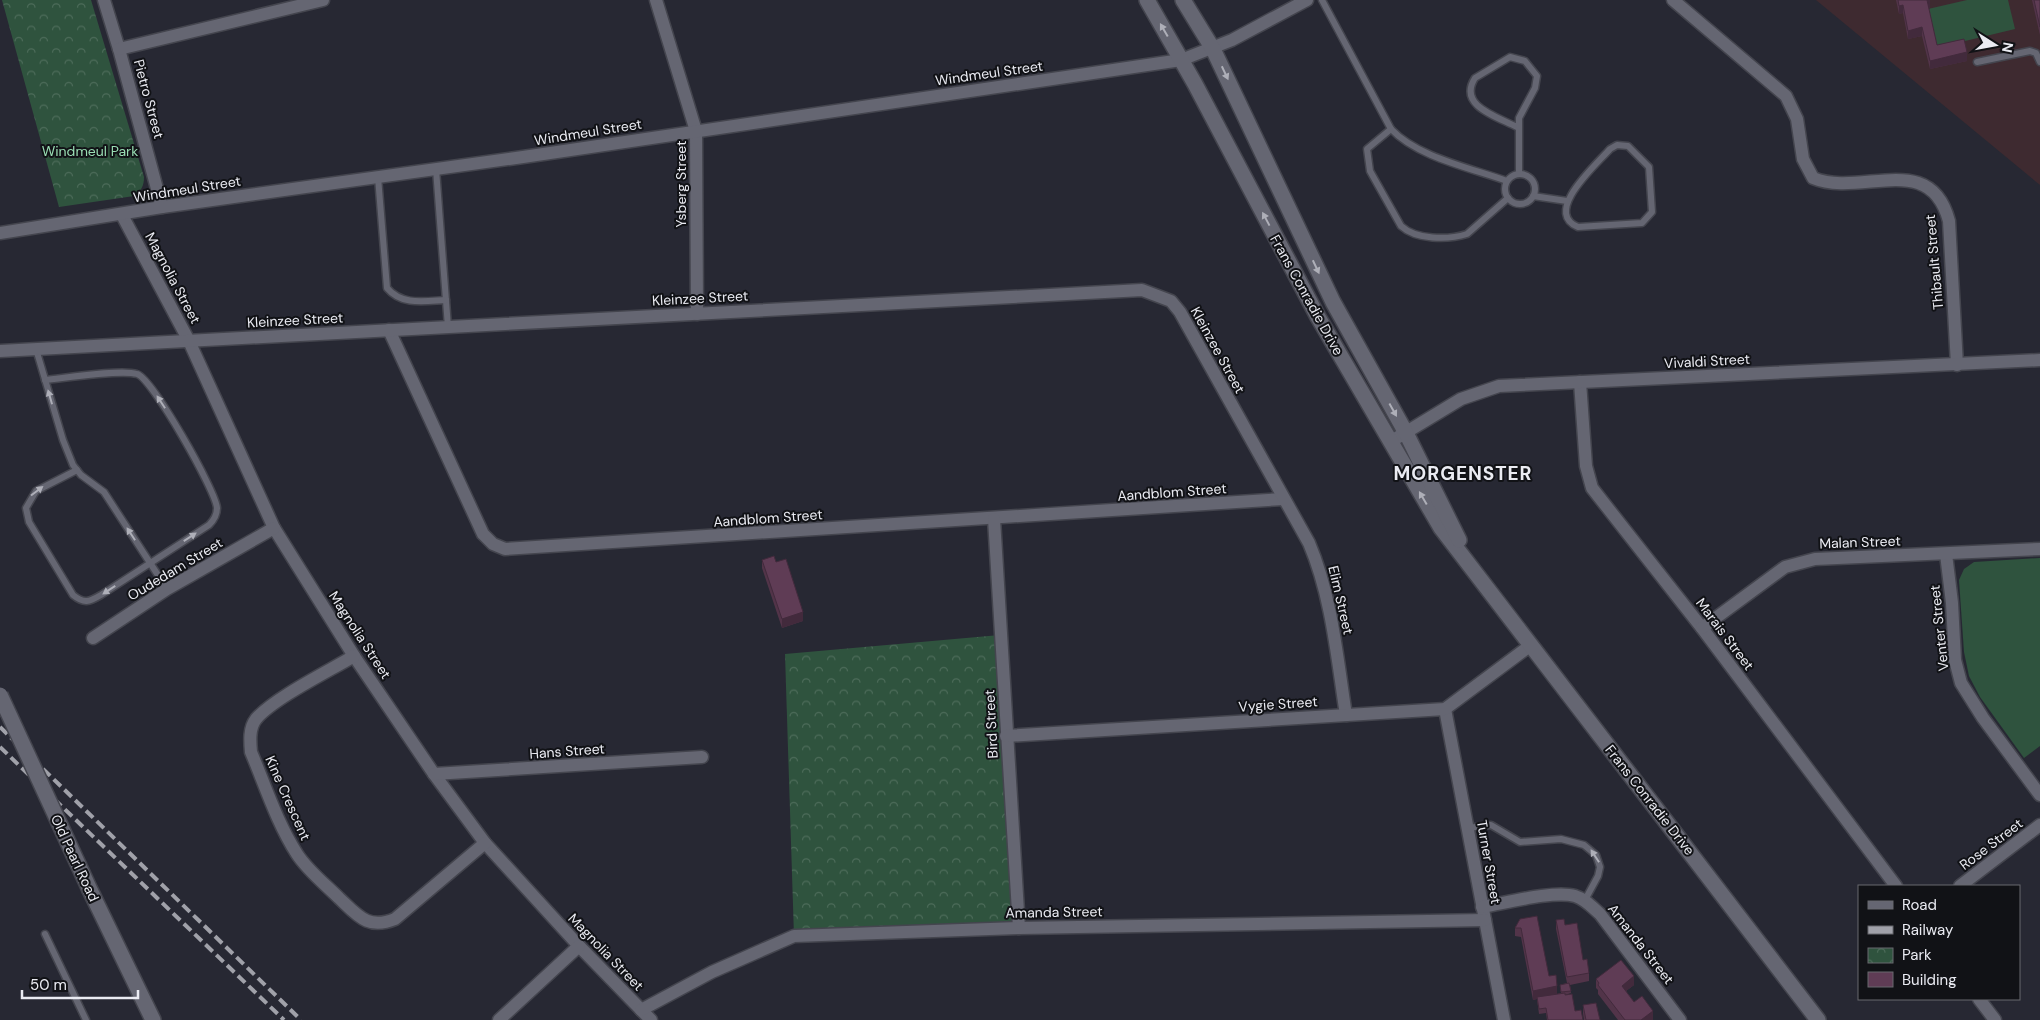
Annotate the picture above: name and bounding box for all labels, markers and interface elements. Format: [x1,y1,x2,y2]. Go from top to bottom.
north arrow [1970,20,2020,70]
one-way arrow [1160,23,1168,38]
text: N [1998,41,2018,54]
street label: Pietro Street [130,57,168,141]
street label: Windmeul Street [934,57,1044,89]
one-way arrow [1221,66,1229,80]
street label: Windmeul Street [533,115,643,149]
street label: Ysberg Street [672,140,690,228]
park label: Windmeul Park [42,142,138,160]
street label: Windmeul Street [132,172,242,206]
one-way arrow [1262,213,1271,226]
street label: Thibault Street [1921,214,1947,310]
street label: Magnolia Street [141,229,205,327]
street label: Frans Conradie Drive [1266,232,1348,359]
one-way arrow [1313,260,1321,274]
street label: Kleinzee Street [651,286,749,310]
street label: Kleinzee Street [1187,303,1249,397]
street label: Kleinzee Street [246,308,344,332]
street label: Vivaldi Street [1664,350,1750,372]
one-way arrow [46,390,54,405]
one-way arrow [156,395,166,408]
one-way arrow [1389,403,1398,417]
district label: MORGENSTER [1393,461,1533,486]
street label: Aandblom Street [1117,479,1227,505]
one-way arrow [31,486,44,496]
one-way arrow [1419,492,1428,505]
street label: Aandblom Street [713,505,823,531]
one-way arrow [126,527,135,541]
street label: Malan Street [1819,532,1901,552]
one-way arrow [184,533,197,542]
street label: Oudedam Street [124,534,226,604]
street label: Elim Street [1324,564,1358,636]
street label: Venter Street [1926,584,1952,672]
one-way arrow [102,586,115,595]
street label: Magnolia Street [325,588,395,682]
street label: Marais Street [1692,594,1758,674]
street label: Bird Street [980,689,1002,759]
street label: Vygie Street [1238,692,1318,716]
street label: Hans Street [529,739,605,763]
street label: Frans Conradie Drive [1601,741,1699,859]
street label: Kine Crescent [261,753,315,843]
street label: Old Paarl Road [47,812,103,904]
street label: Rose Street [1956,814,2026,874]
street label: Turner Street [1473,819,1505,905]
one-way arrow [1590,849,1599,863]
legend [1858,885,2020,1000]
text: Road [1902,895,1937,915]
street label: Amanda Street [1604,900,1678,988]
street label: Amanda Street [1005,902,1103,922]
street label: Magnolia Street [564,909,648,995]
text: Railway [1902,920,1954,940]
text: Park [1902,945,1932,965]
scale bar [22,968,139,1000]
text: Building [1902,970,1957,990]
text: 50 m [30,975,67,995]

